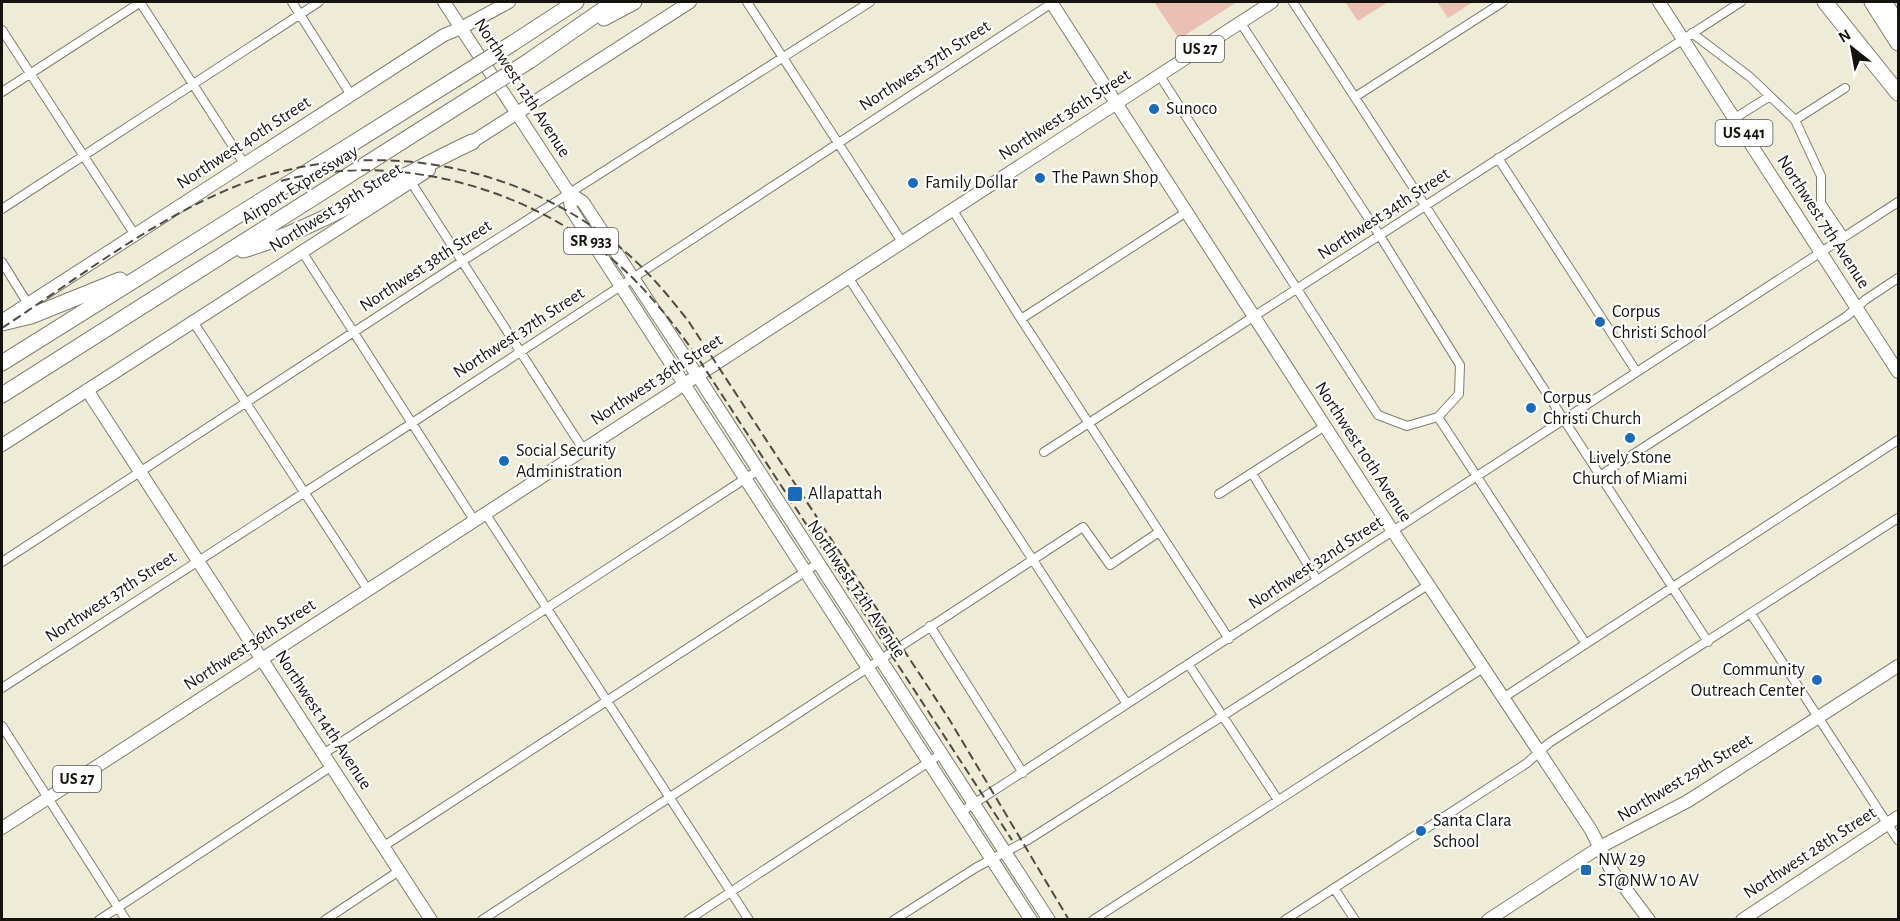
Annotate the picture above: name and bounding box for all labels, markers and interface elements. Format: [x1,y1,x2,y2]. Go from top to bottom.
street label: Northwest 12th Avenue [470,15,574,161]
street label: Northwest 37th Street [856,17,994,115]
north arrow [1822,18,1882,78]
text: N [1836,26,1854,46]
road number: US 27 [1176,36,1224,62]
street label: Northwest 36th Street [996,66,1134,164]
street label: Northwest 40th Street [174,93,314,193]
place label: Sunoco [1166,100,1218,118]
marker: Sunoco [1147,102,1161,116]
road number: US 441 [1716,120,1772,146]
street label: Airport Expressway [239,142,362,228]
street label: Northwest 7th Avenue [1773,152,1873,292]
street label: Northwest 39th Street [266,160,406,256]
street label: Northwest 34th Street [1315,165,1453,263]
place label: The Pawn Shop [1052,169,1158,187]
marker: The Pawn Shop [1033,171,1047,185]
place label: Family Dollar [925,174,1018,192]
marker: Family Dollar [906,176,920,190]
street label: Northwest 38th Street [357,217,495,315]
road number: SR 933 [564,228,618,254]
street label: Northwest 37th Street [450,284,588,382]
place label: Corpus Christi School [1612,303,1707,342]
marker: Corpus Christi School [1593,315,1607,329]
street label: Northwest 36th Street [588,331,726,429]
street label: Northwest 10th Avenue [1311,379,1415,525]
place label: Corpus Christi Church [1543,389,1641,428]
marker: Corpus Christi Church [1524,401,1538,415]
marker: Lively Stone Church of Miami [1623,431,1637,445]
place label: Social Security Administration [516,442,622,481]
place label: Lively Stone Church of Miami [1572,449,1688,488]
marker: Social Security Administration [497,454,511,468]
marker: Allapattah [786,485,804,503]
place label: Allapattah [808,485,882,503]
street label: Northwest 32nd Street [1246,513,1387,613]
street label: Northwest 12th Avenue [803,517,909,661]
street label: Northwest 37th Street [42,548,180,646]
street label: Northwest 36th Street [181,596,319,694]
street label: Northwest 14th Avenue [271,647,375,793]
place label: Community Outreach Center [1691,661,1805,700]
marker: Community Outreach Center [1810,673,1824,687]
street label: Northwest 29th Street [1614,731,1756,825]
road number: US 27 [53,766,101,792]
street label: Northwest 28th Street [1741,803,1880,902]
place label: Santa Clara School [1433,812,1511,851]
marker: Santa Clara School [1414,824,1428,838]
place label: NW 29 ST@NW 10 AV [1598,851,1700,890]
marker: NW 29 ST@NW 10 AV [1579,863,1593,877]

